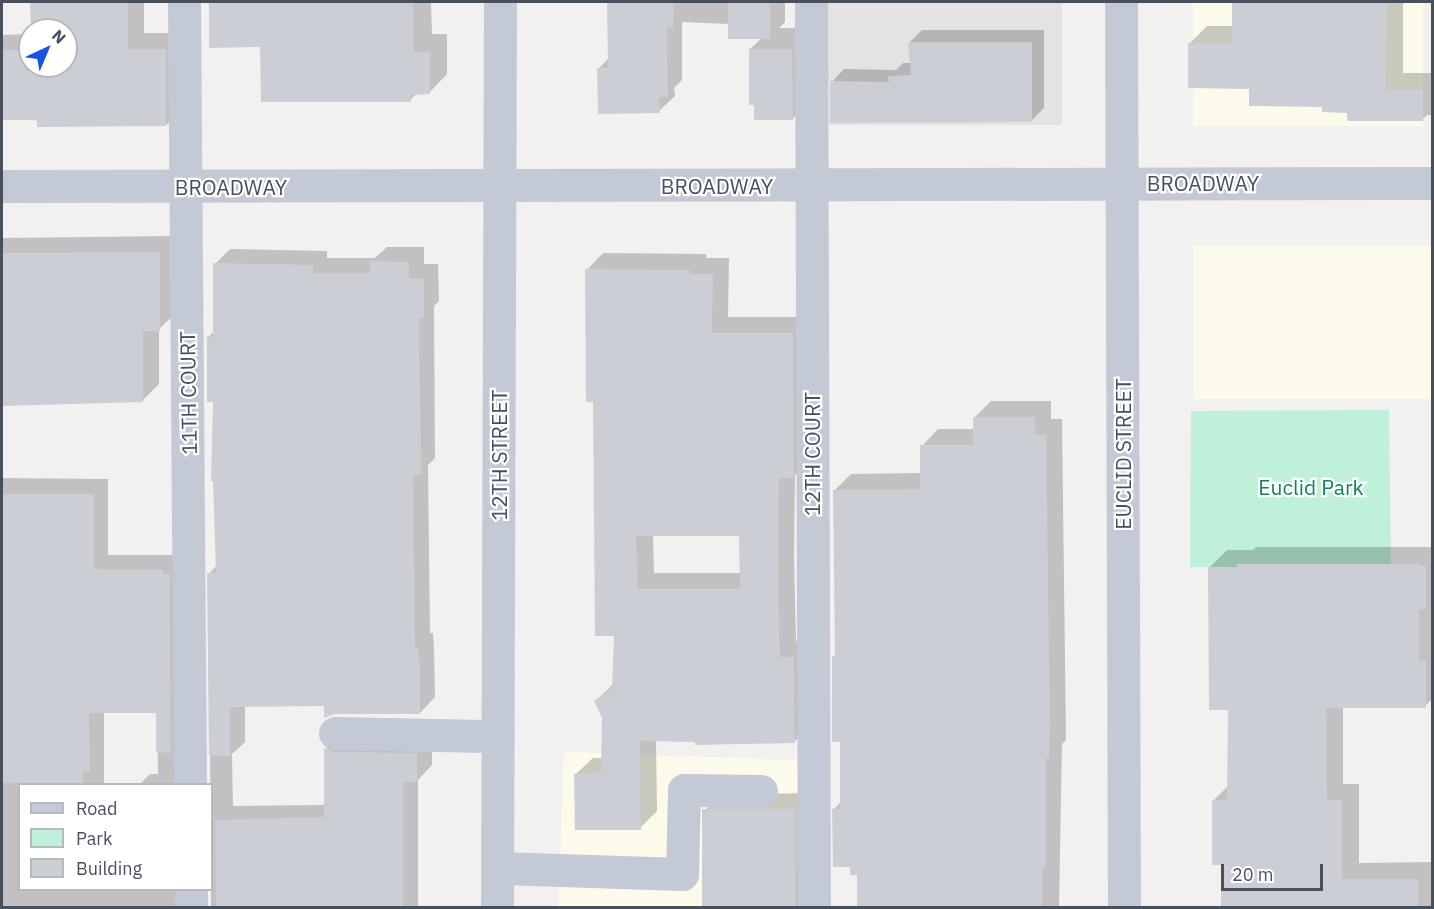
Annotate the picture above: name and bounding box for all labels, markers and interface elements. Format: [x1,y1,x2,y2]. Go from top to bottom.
north arrow [18,18,78,78]
text: N [48,25,70,48]
street label: BROADWAY [1147,170,1259,196]
street label: BROADWAY [661,173,773,199]
street label: BROADWAY [175,174,287,200]
street label: 11TH COURT [174,331,202,455]
street label: EUCLID STREET [1110,378,1136,530]
street label: 12TH STREET [486,390,512,520]
street label: 12TH COURT [799,392,825,516]
park label: Euclid Park [1258,474,1364,500]
legend [18,783,213,891]
text: Road [76,797,117,820]
text: Park [76,827,112,850]
scale bar [1224,852,1326,890]
text: Building [76,857,142,880]
text: 20 m [1232,863,1274,886]

